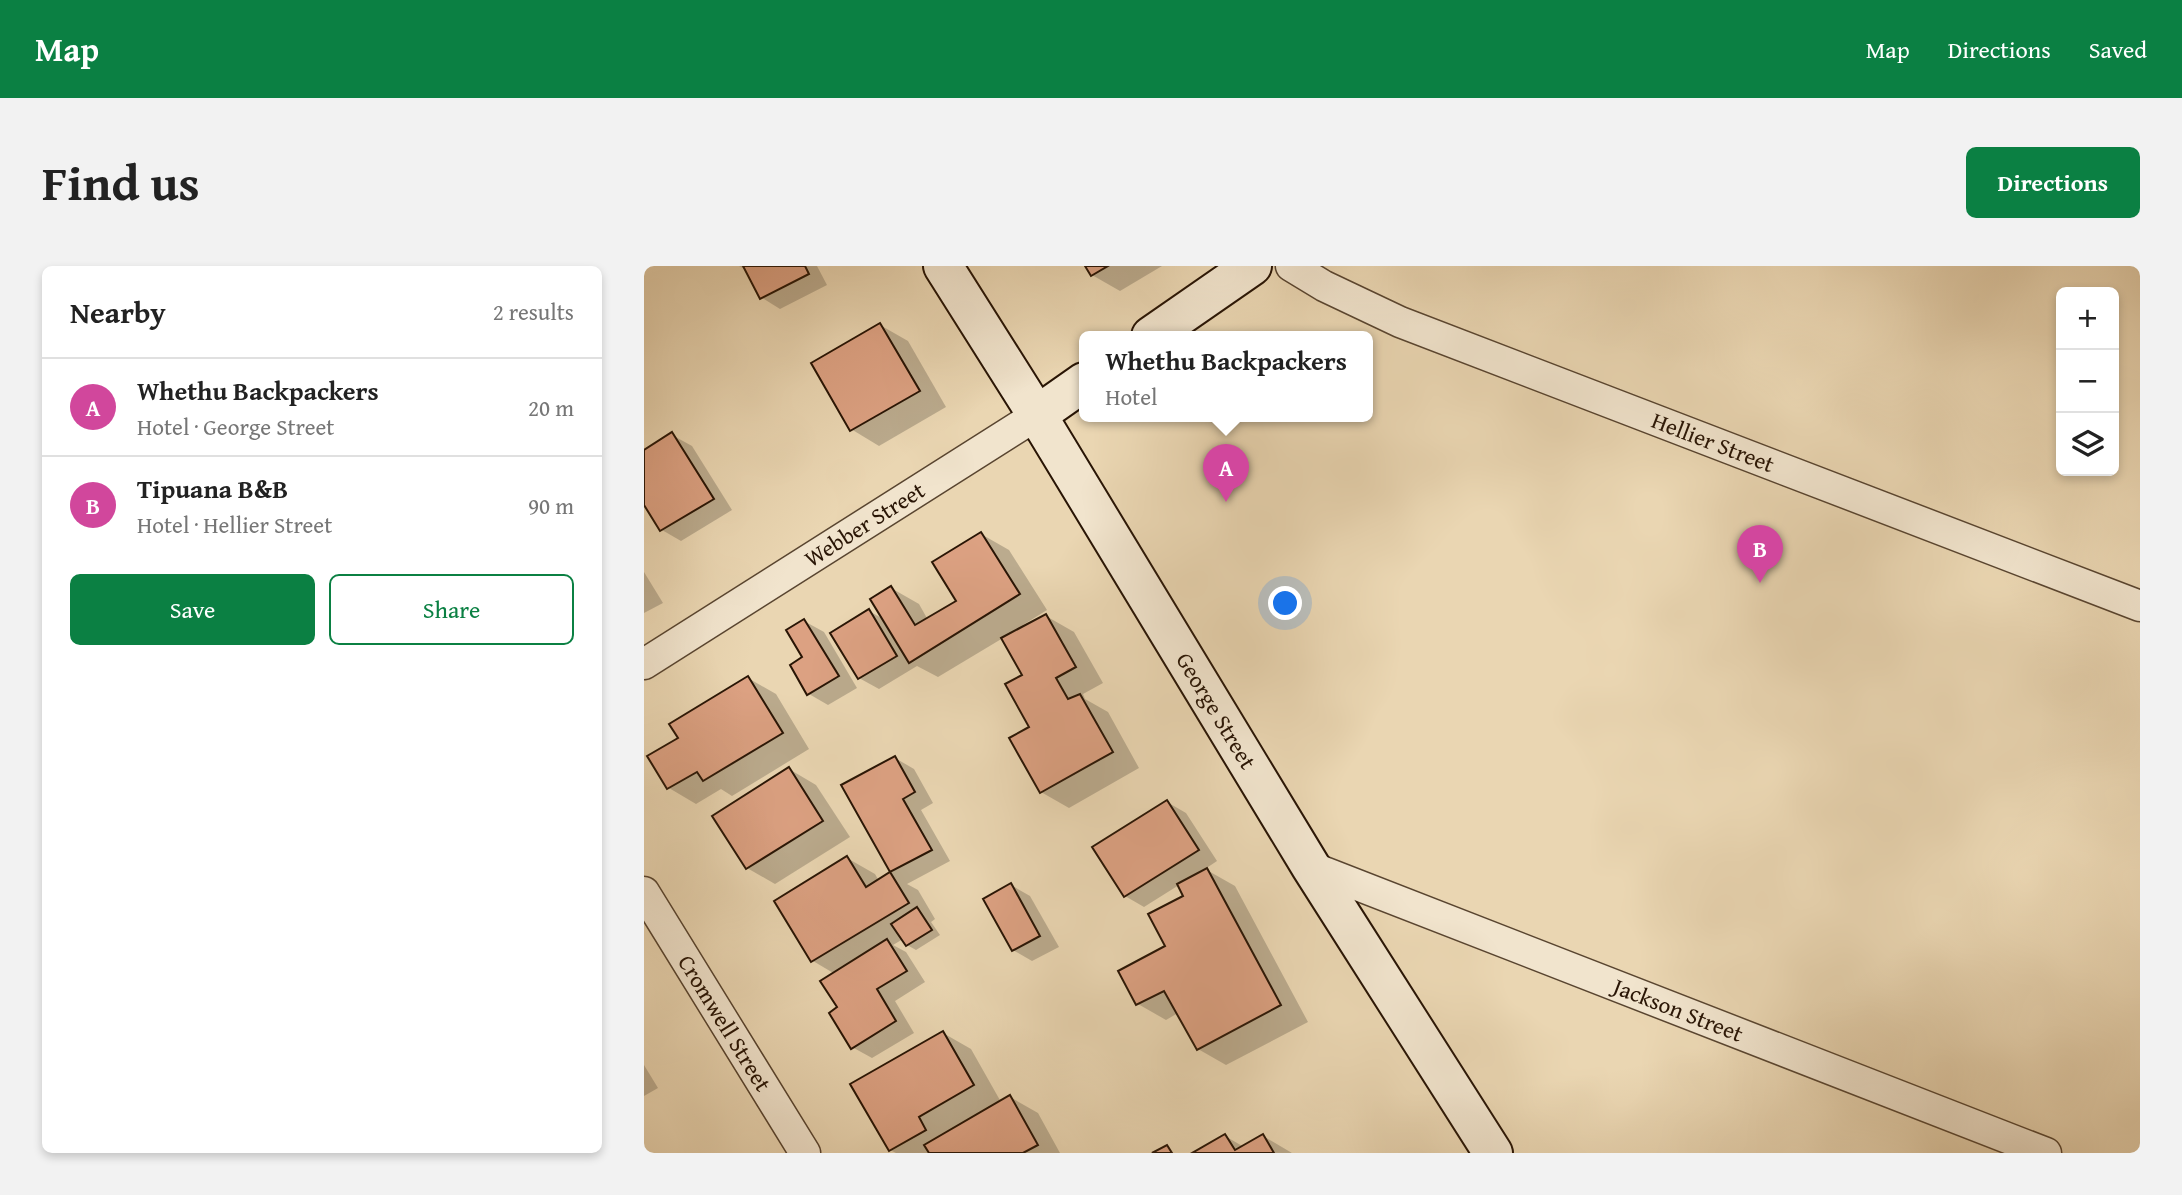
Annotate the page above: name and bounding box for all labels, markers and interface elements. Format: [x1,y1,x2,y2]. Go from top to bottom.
text: Map [35,25,99,73]
text: Map [1866,32,1910,67]
text: Directions [1948,32,2051,67]
text: Saved [2089,32,2147,67]
text: Find us [42,146,200,218]
button: Directions [1966,147,2140,218]
map controls [2056,287,2119,476]
button: + [2056,287,2119,350]
text: Nearby [70,290,166,334]
text: 2 results [493,295,574,328]
popup [1079,331,1373,422]
text: Whethu Backpackers [1105,341,1347,380]
button: − [2056,350,2119,413]
text: Whethu Backpackers [137,371,379,410]
text: Hotel [1105,380,1158,413]
text: A [86,391,100,424]
text: 20 m [528,391,574,424]
street label: Hellier Street [1647,403,1779,480]
text: Hotel · George Street [137,410,334,443]
button: layers [2056,413,2119,476]
pin: A [1203,444,1249,502]
text: Tipuana B&B [137,469,288,508]
street label: Webber Street [798,473,931,574]
text: B [86,489,100,522]
text: 90 m [528,489,574,522]
text: Hotel · Hellier Street [137,508,332,541]
pin: B [1737,525,1783,583]
button: Save [70,574,315,645]
button: Share [329,574,574,645]
your location [1268,586,1302,620]
street label: George Street [1169,646,1265,775]
street label: Cromwell Street [671,948,780,1097]
street label: Jackson Street [1606,968,1748,1050]

